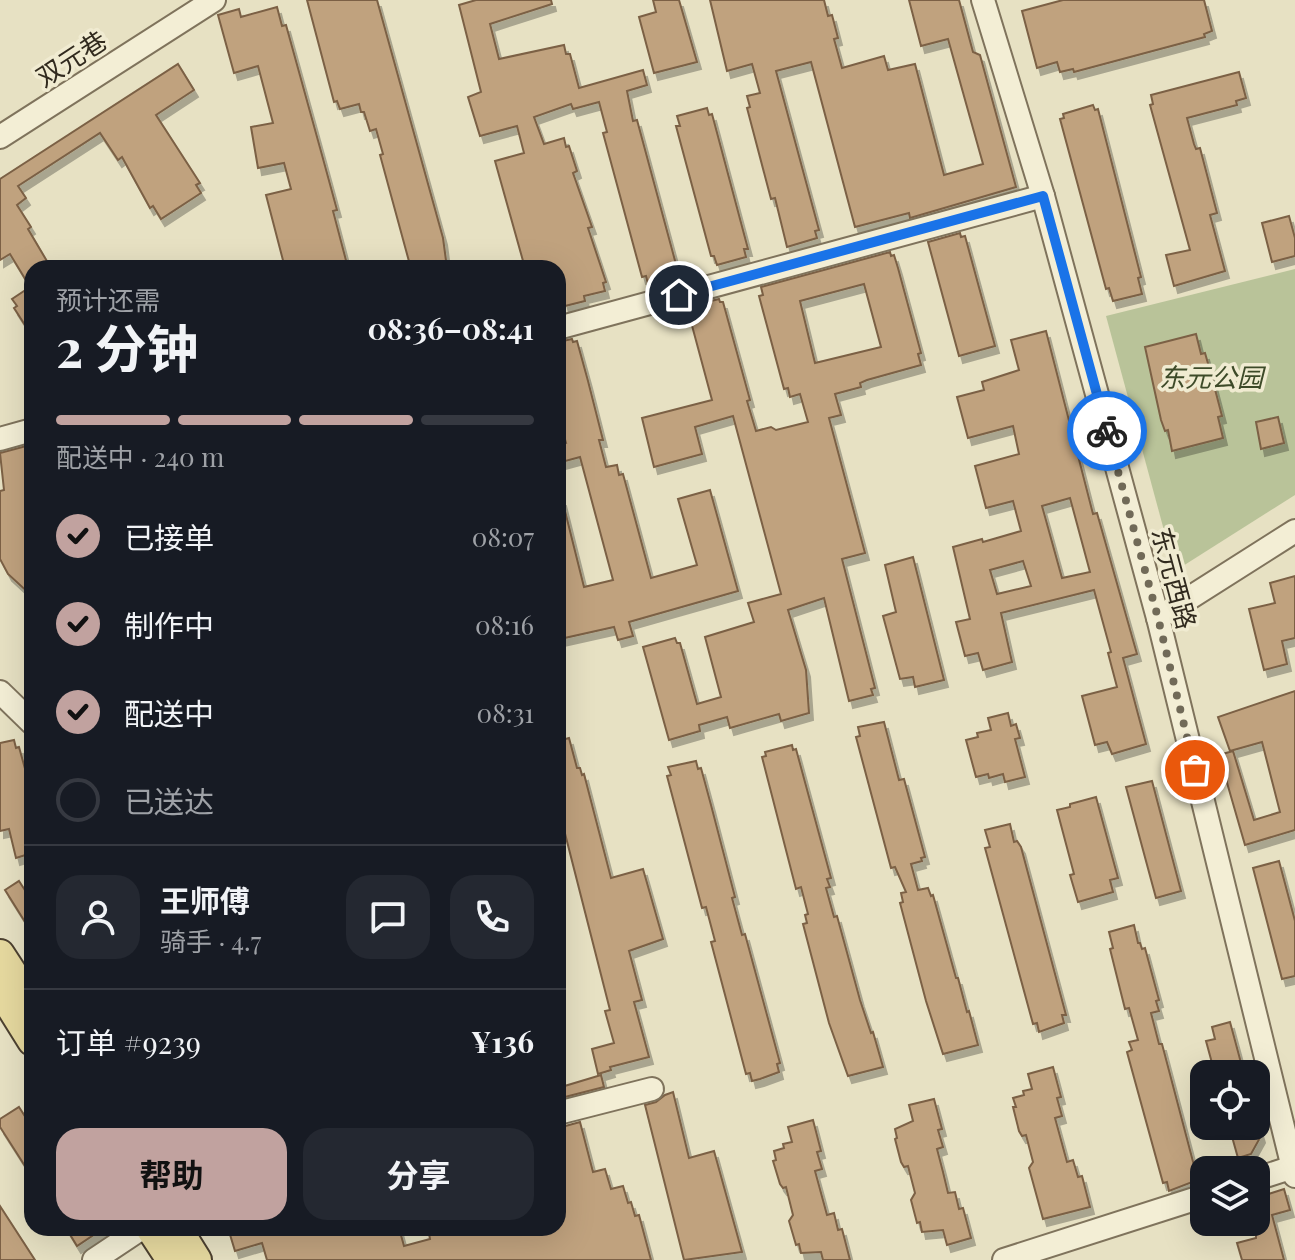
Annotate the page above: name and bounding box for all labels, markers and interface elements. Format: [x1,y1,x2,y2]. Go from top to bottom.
street label: 双元巷 [29,22,113,94]
pin [645,261,713,329]
icon: home [657,273,701,317]
text: 预计还需 [56,282,160,317]
text: 08:36–08:41 [367,308,534,348]
text: 2 分钟 [56,312,199,381]
park label: 东元公园 [1159,359,1267,394]
courier [1067,391,1147,471]
icon: bike [1085,409,1129,453]
text: 配送中 · 240 m [56,439,224,474]
icon: check [56,514,100,558]
text: 已接单 [124,517,214,557]
text: 08:07 [472,519,534,554]
street label: 东元西路 [1145,523,1205,633]
icon: check [56,602,100,646]
text: 制作中 [124,605,214,645]
text: 08:16 [475,607,534,642]
icon: check [56,690,100,734]
text: 配送中 [124,693,214,733]
text: 08:31 [477,695,534,730]
pin [1161,736,1229,804]
icon: bag [1173,748,1217,792]
text: 已送达 [124,781,214,821]
button: person [56,875,140,959]
button: chat [346,875,430,959]
button: phone [450,875,534,959]
text: 王师傅 [160,880,250,920]
text: 骑手 · 4.7 [160,923,261,958]
text: ¥136 [471,1021,534,1061]
text: 订单 #9239 [56,1022,201,1062]
map controls [1190,1060,1270,1236]
button: locate [1190,1060,1270,1140]
button: 帮助 [56,1128,287,1220]
button: 分享 [303,1128,534,1220]
button: layers [1190,1156,1270,1236]

